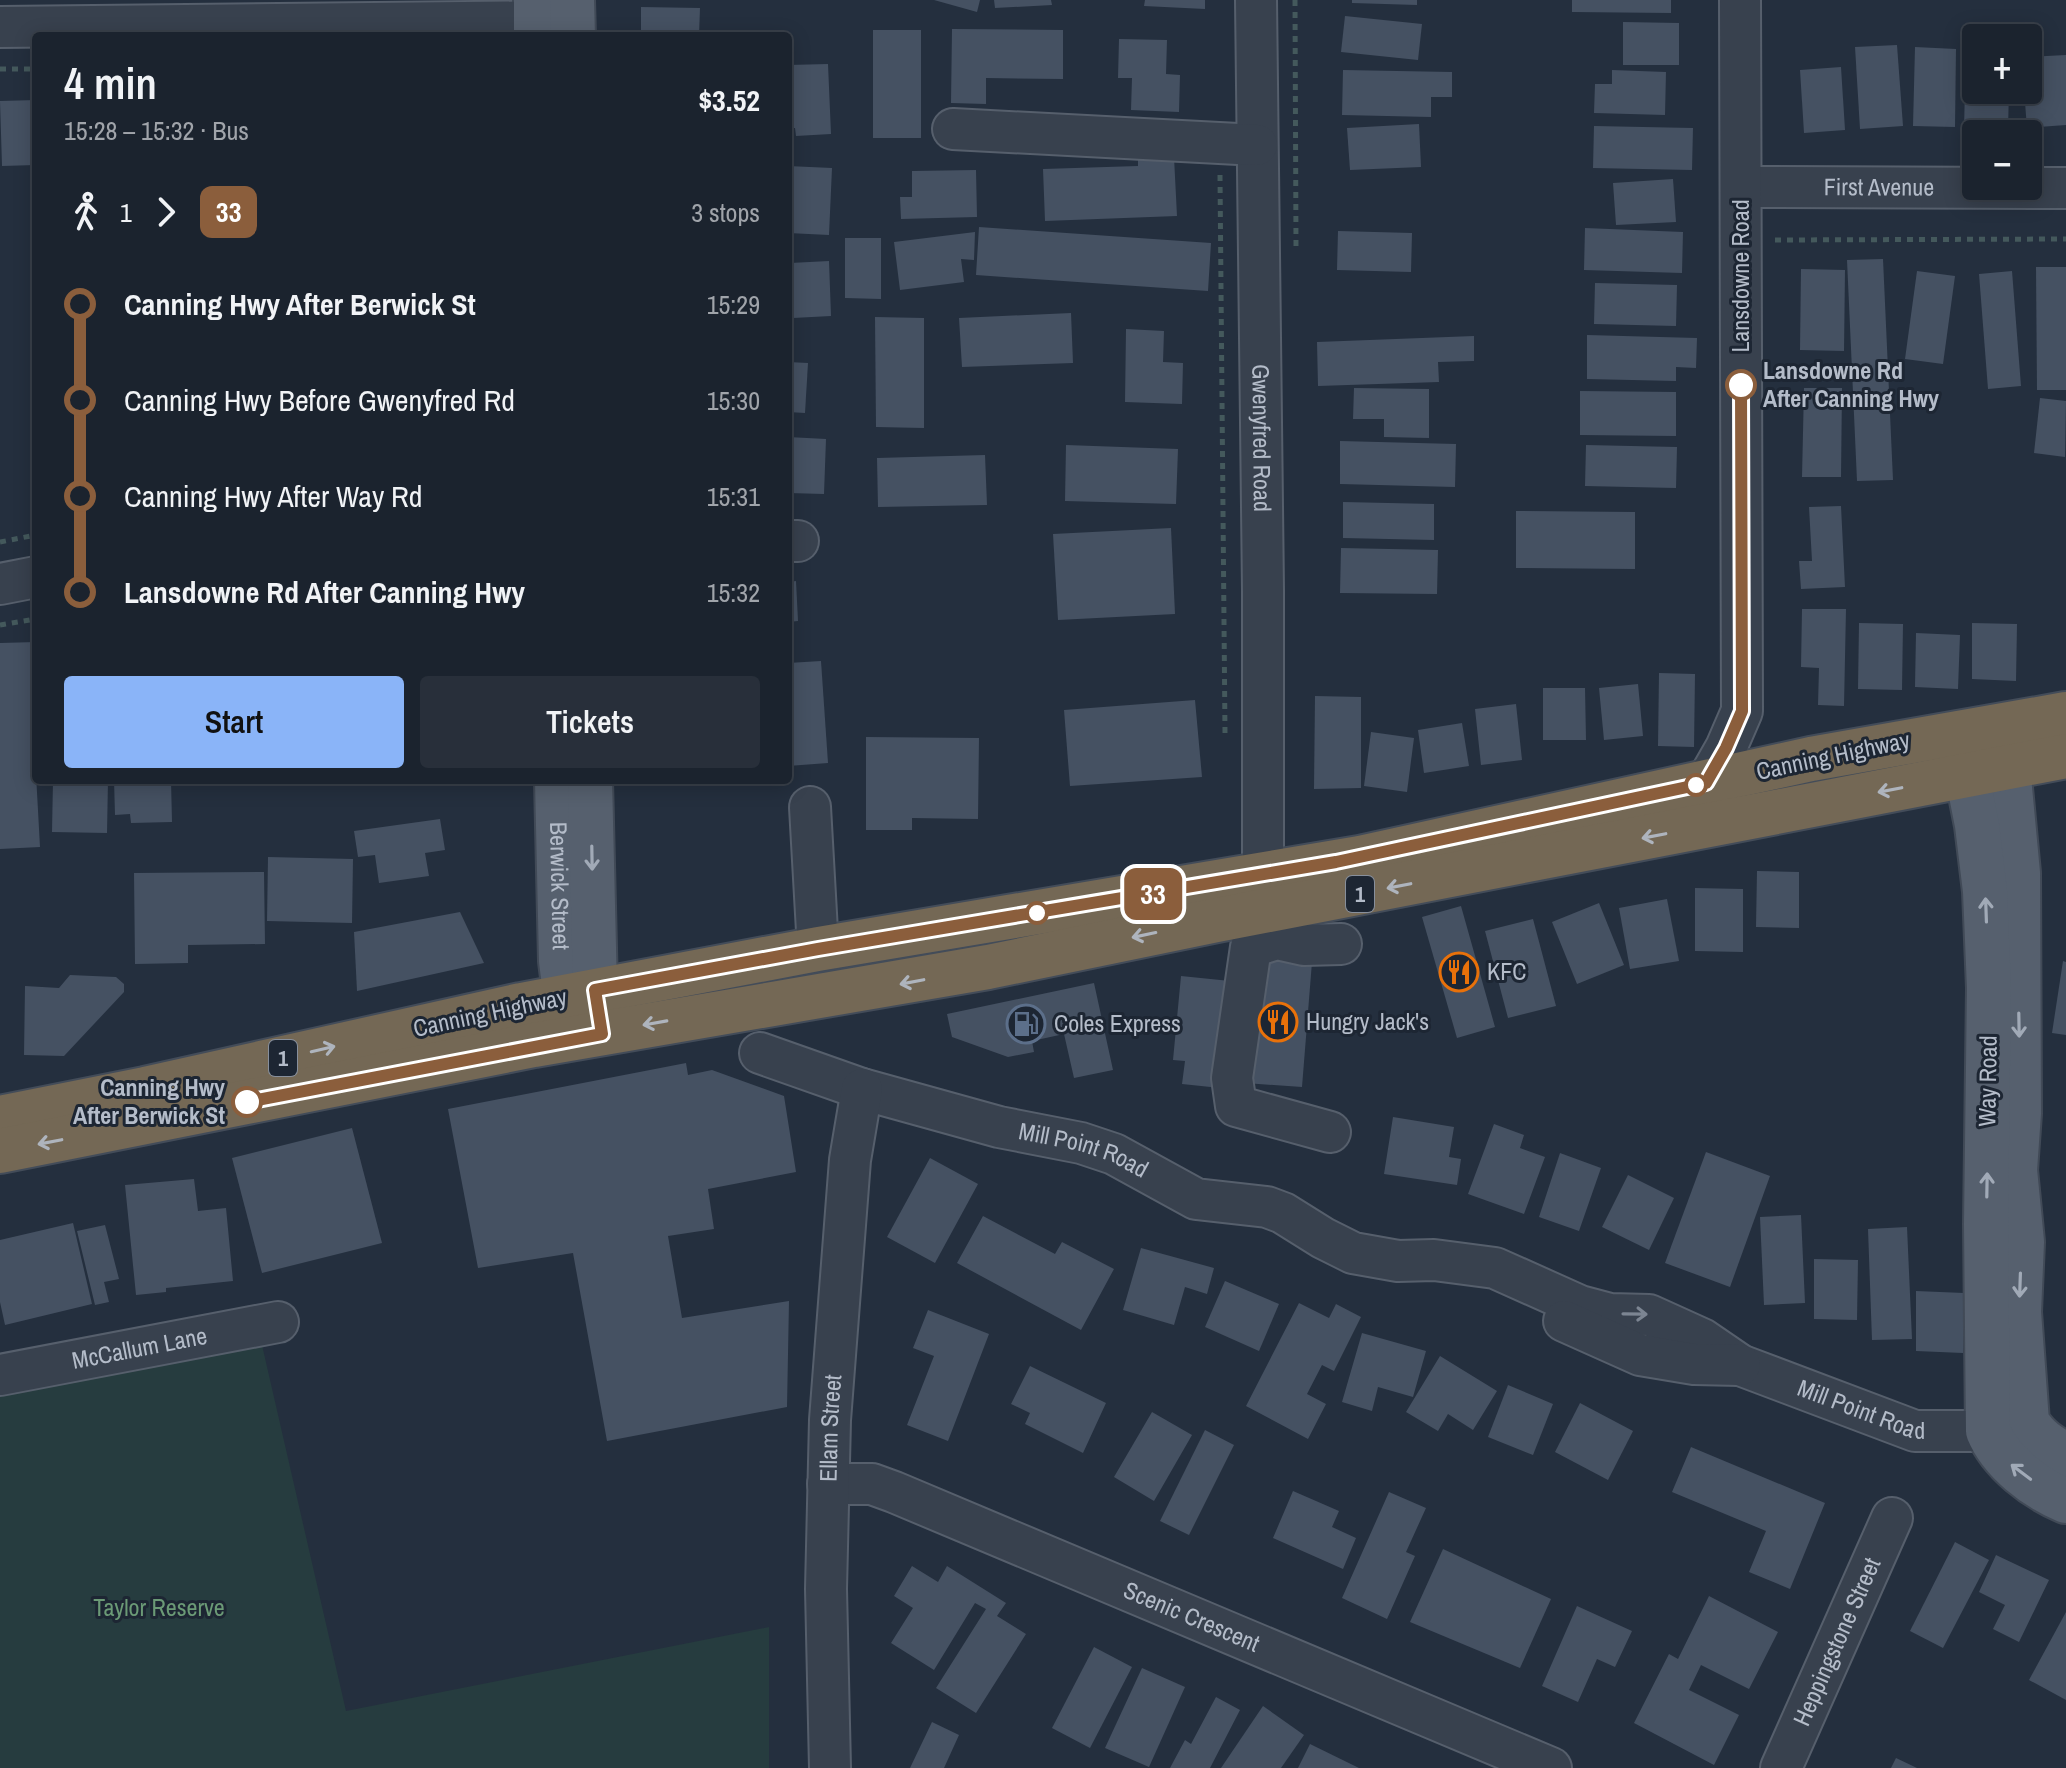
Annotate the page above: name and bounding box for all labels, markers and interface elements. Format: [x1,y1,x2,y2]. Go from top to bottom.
map controls [1962,24,2042,200]
button: + [1962,24,2042,104]
text: 4 min [64,53,157,113]
text: $3.52 [698,80,760,120]
text: 15:28 – 15:32 · Bus [64,113,249,148]
button: − [1962,120,2042,200]
street label: First Avenue [1824,170,1934,203]
icon: walk [64,190,108,234]
icon: forward [144,190,188,234]
text: 33 [216,193,241,231]
text: 1 [120,195,132,230]
text: 3 stops [691,195,760,230]
street label: Lansdowne Road [1724,199,1756,353]
text: Canning Hwy After Berwick St [124,284,476,324]
text: 15:29 [707,287,760,322]
place label: Lansdowne Rd After Canning Hwy [1763,354,1939,414]
street label: Gwenyfred Road [1245,364,1279,512]
marker: Lansdowne Rd After Canning Hwy [1726,370,1756,400]
text: Canning Hwy Before Gwenyfred Rd [124,380,515,420]
text: 15:30 [707,383,760,418]
text: Canning Hwy After Way Rd [124,476,423,516]
text: 15:31 [707,479,760,514]
text: Lansdowne Rd After Canning Hwy [124,572,525,612]
text: 15:32 [707,575,760,610]
button: Start [64,676,404,768]
button: Tickets [420,676,760,768]
street label: Canning Highway [1753,723,1913,787]
unlabelled marker [1685,774,1707,796]
one-way arrow [1878,783,1904,798]
street label: Berwick Street [543,822,578,951]
one-way arrow [1642,829,1668,844]
one-way arrow [584,844,600,871]
line badge: 33 [1117,868,1189,920]
text: 33 [1140,875,1166,913]
road number: 1 [1346,876,1374,912]
one-way arrow [1387,879,1413,894]
one-way arrow [1979,897,1994,924]
unlabelled marker [1026,902,1048,924]
one-way arrow [1132,929,1157,944]
restaurant icon: KFC [1438,951,1480,993]
place label: KFC [1487,955,1526,987]
one-way arrow [899,975,925,990]
street label: Canning Highway [410,980,570,1044]
restaurant icon: Hungry Jack's [1257,1001,1299,1043]
fuel station icon: Coles Express [1005,1003,1047,1045]
place label: Hungry Jack's [1306,1005,1429,1037]
place label: Coles Express [1054,1007,1181,1039]
one-way arrow [2011,1011,2027,1038]
one-way arrow [643,1017,668,1032]
street label: Way Road [1970,1035,2004,1127]
road number: 1 [269,1040,297,1076]
one-way arrow [309,1041,335,1056]
place label: Canning Hwy After Berwick St [73,1071,225,1131]
marker: Canning Hwy After Berwick St [232,1087,262,1117]
street label: Mill Point Road [1016,1114,1154,1185]
one-way arrow [37,1135,63,1150]
one-way arrow [1979,1172,1995,1199]
one-way arrow [2012,1271,2027,1298]
one-way arrow [1621,1307,1648,1322]
street label: McCallum Lane [69,1319,210,1376]
street label: Mill Point Road [1793,1371,1925,1446]
street label: Ellam Street [812,1373,848,1482]
one-way arrow [2011,1463,2032,1480]
street label: Heppingstone Street [1785,1552,1888,1731]
street label: Scenic Crescent [1119,1573,1265,1659]
park label: Taylor Reserve [93,1591,225,1623]

